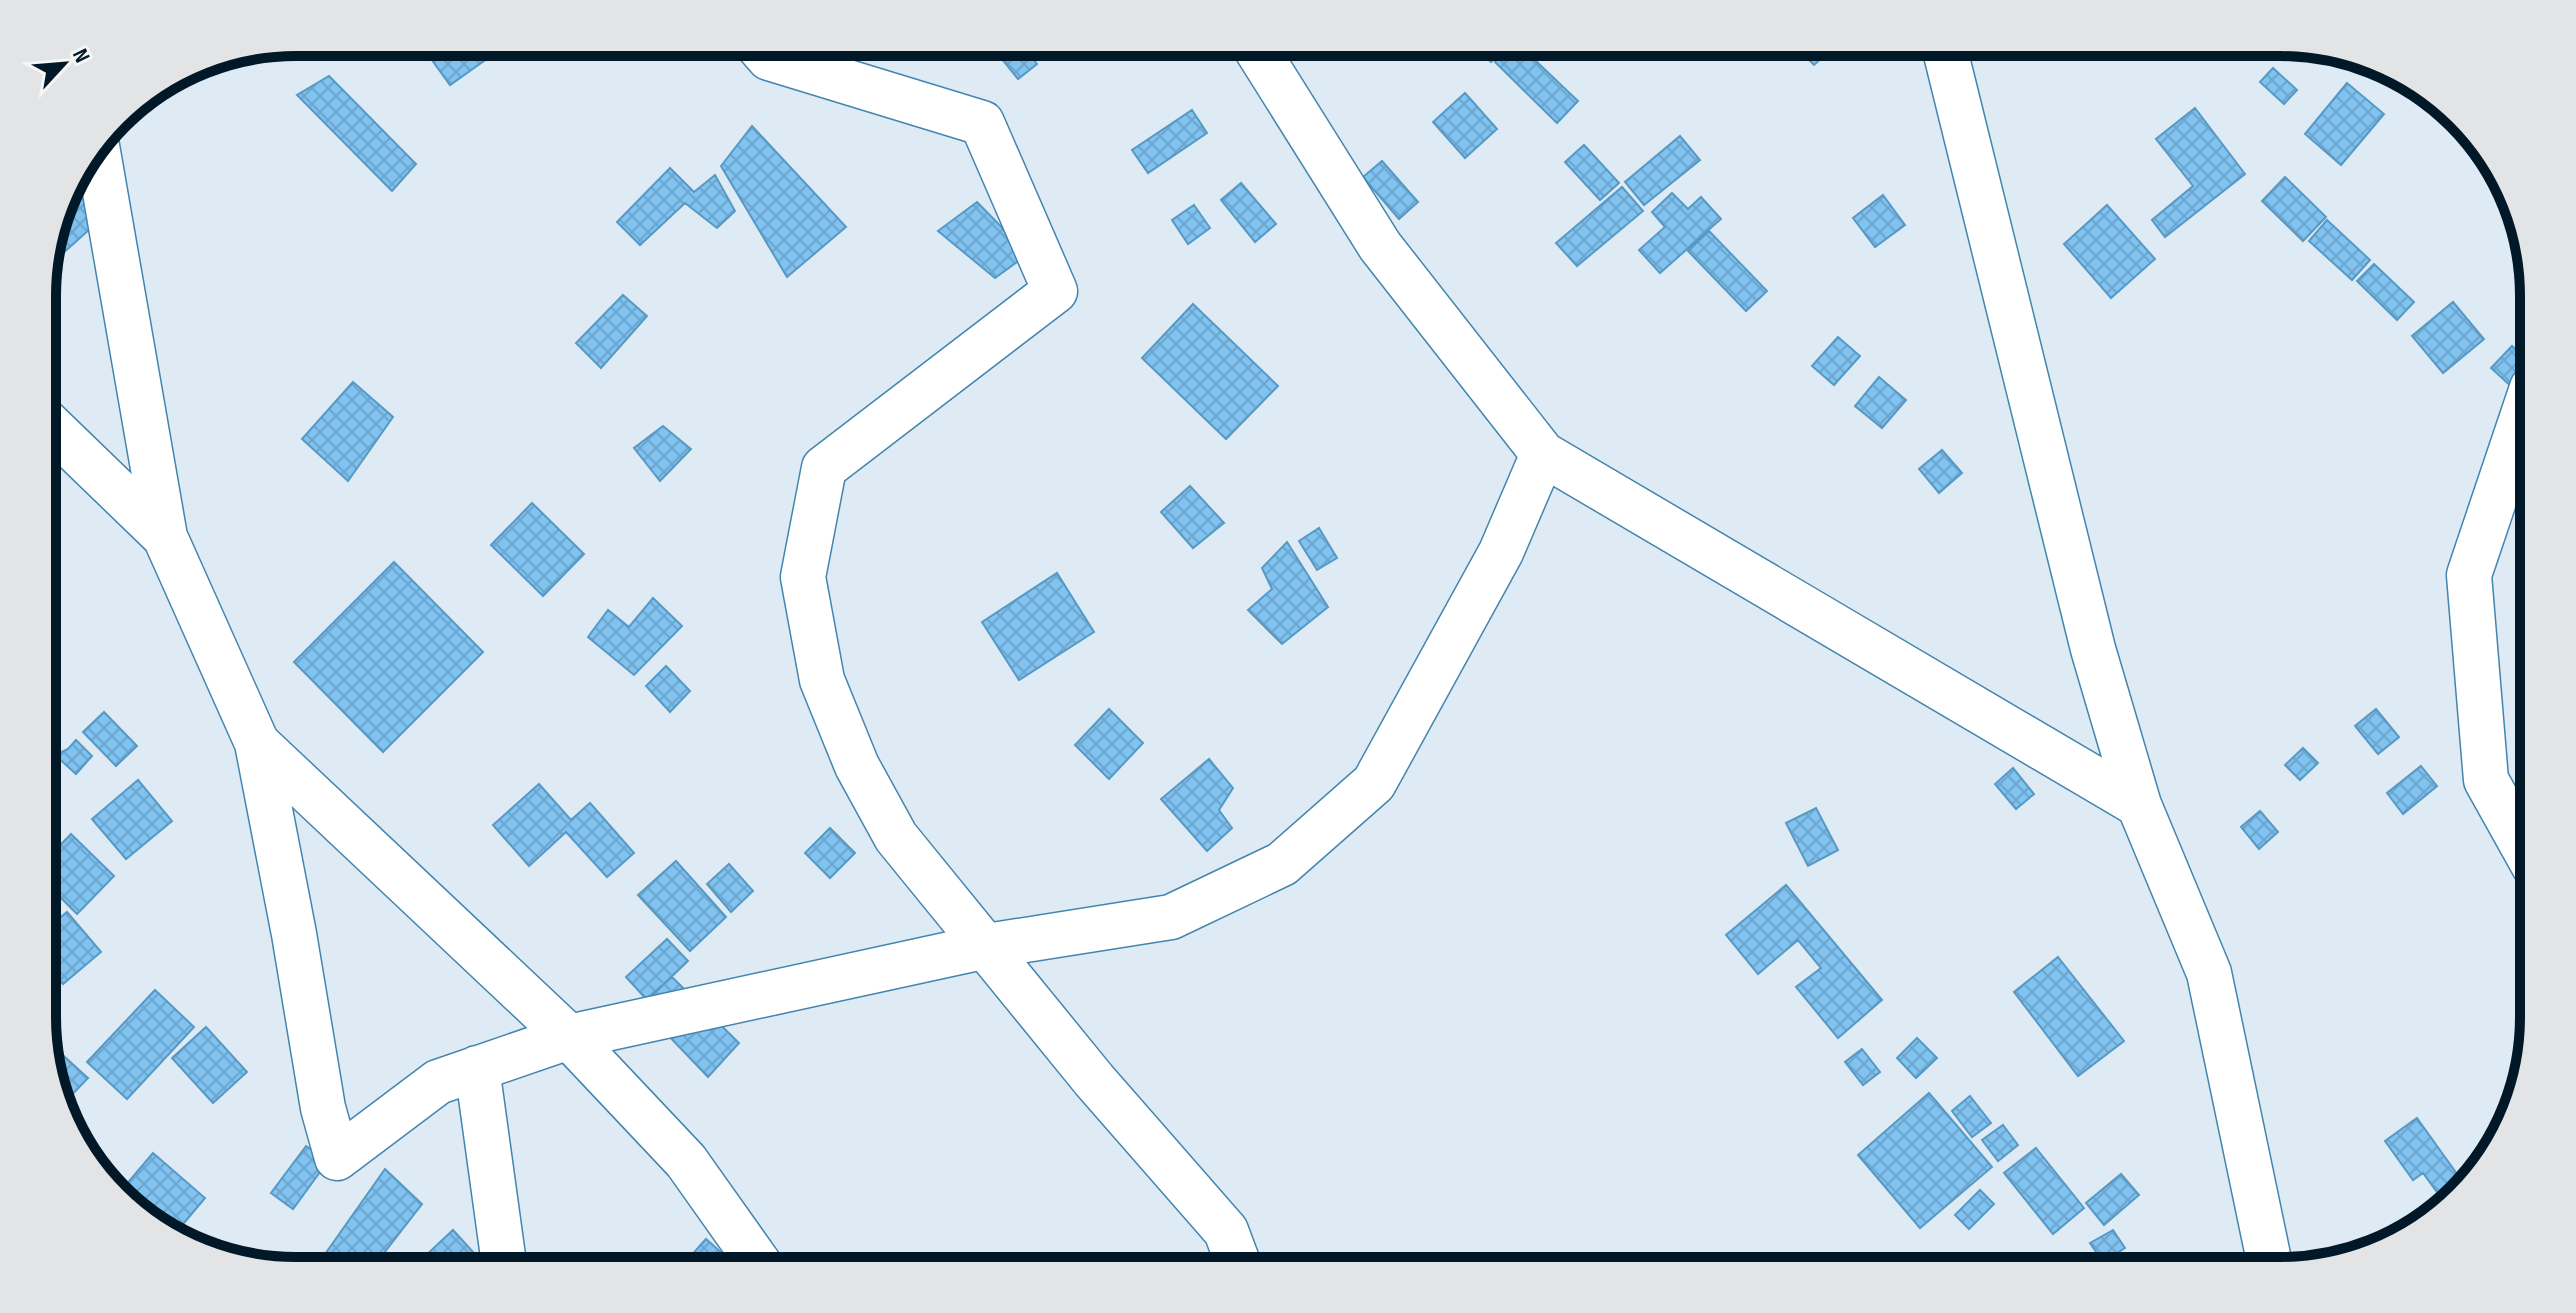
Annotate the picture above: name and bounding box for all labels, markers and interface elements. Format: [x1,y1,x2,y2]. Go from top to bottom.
north arrow [24,24,104,104]
text: N [66,45,95,67]

